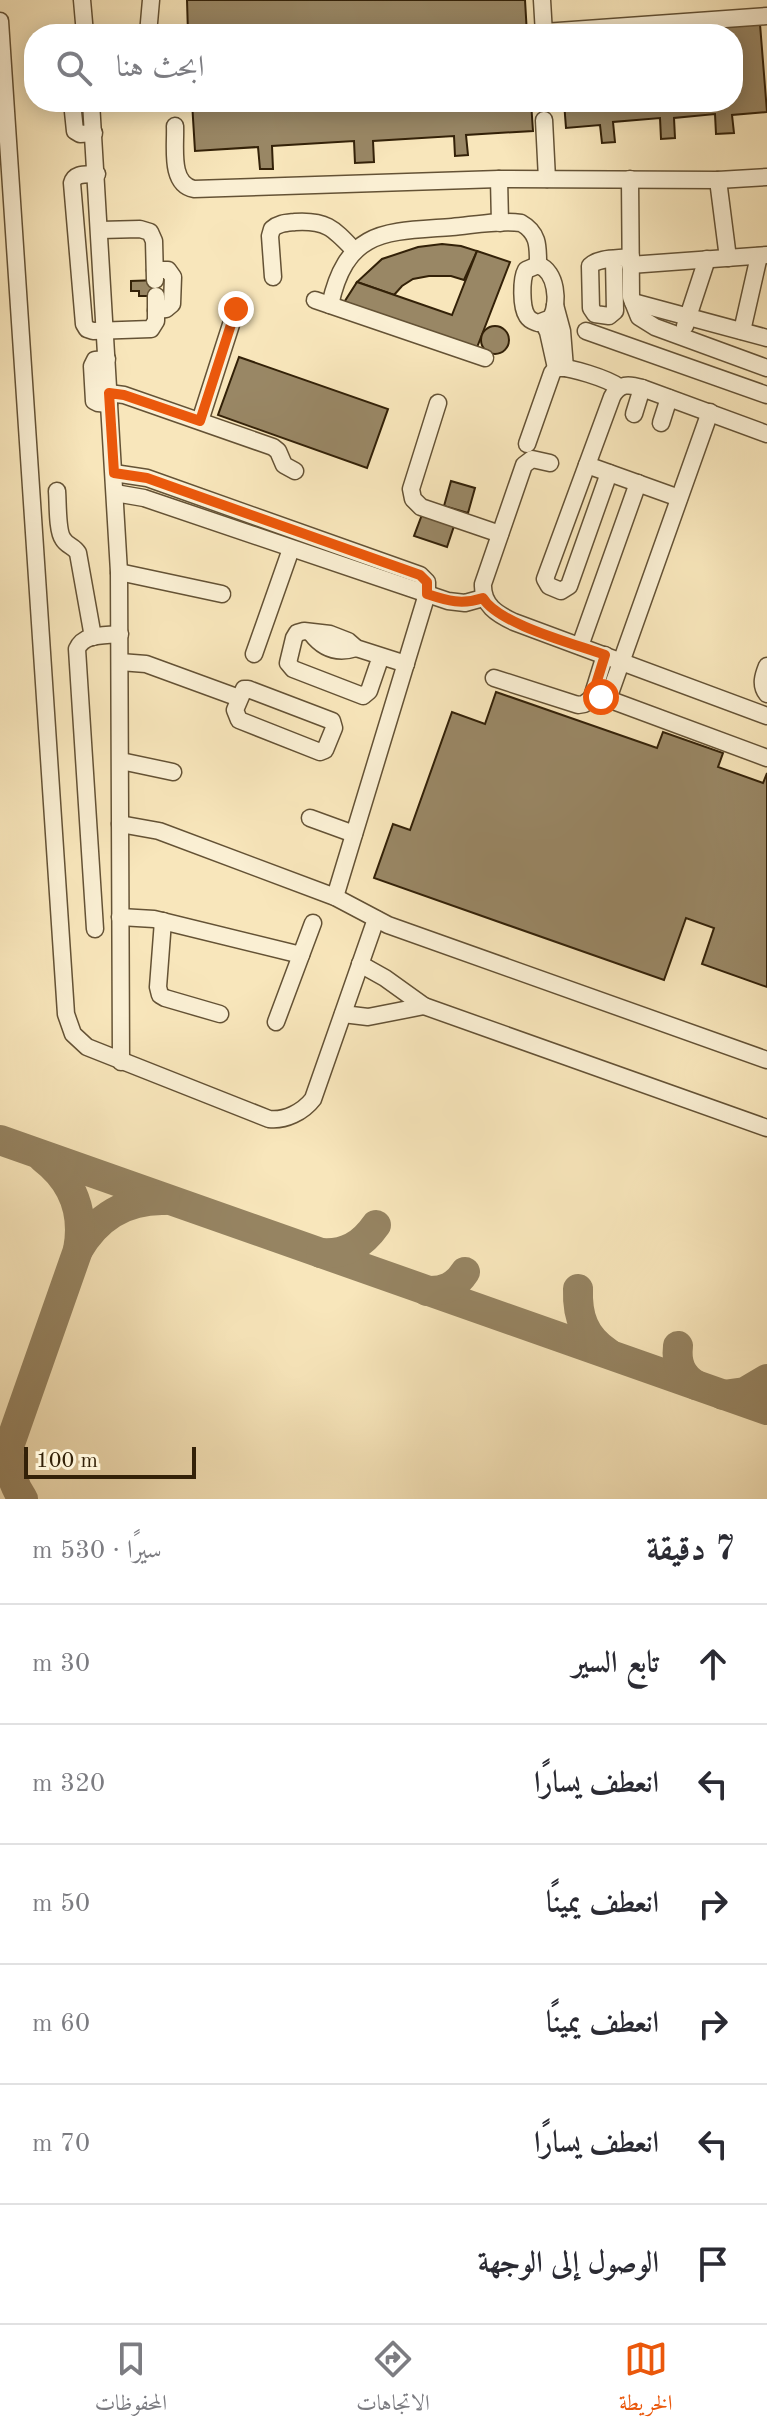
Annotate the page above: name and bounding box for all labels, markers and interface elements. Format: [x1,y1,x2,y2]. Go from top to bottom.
search box [24,24,743,112]
icon: search [52,46,96,90]
text: ابحث هنا [116,53,204,83]
route end [218,291,254,327]
route start [583,679,619,715]
scale bar [24,1443,196,1479]
text: 100 m [36,1450,98,1472]
text: 7 دقيقة [646,1533,735,1567]
text: سيرًا · 530 m [32,1538,162,1564]
icon: ahead [691,1642,735,1686]
text: تابع السير [572,1649,659,1679]
text: 30 m [32,1651,90,1677]
icon: left [691,1762,735,1806]
text: انعطف يسارًا [534,1769,659,1799]
text: 320 m [32,1771,105,1797]
icon: right [691,1882,735,1926]
text: انعطف يمينًا [546,1889,659,1919]
text: 50 m [32,1891,90,1917]
icon: right [691,2002,735,2046]
text: انعطف يمينًا [546,2009,659,2039]
text: 60 m [32,2011,90,2037]
icon: left [691,2122,735,2166]
text: انعطف يسارًا [534,2129,659,2159]
text: 70 m [32,2131,90,2157]
icon: arrive [691,2242,735,2286]
text: الوصول إلى الوجهة [478,2249,659,2279]
tab: المحفوظات [95,2337,167,2424]
tab: الاتجاهات [356,2337,430,2424]
tab: الخريطة [619,2337,672,2424]

